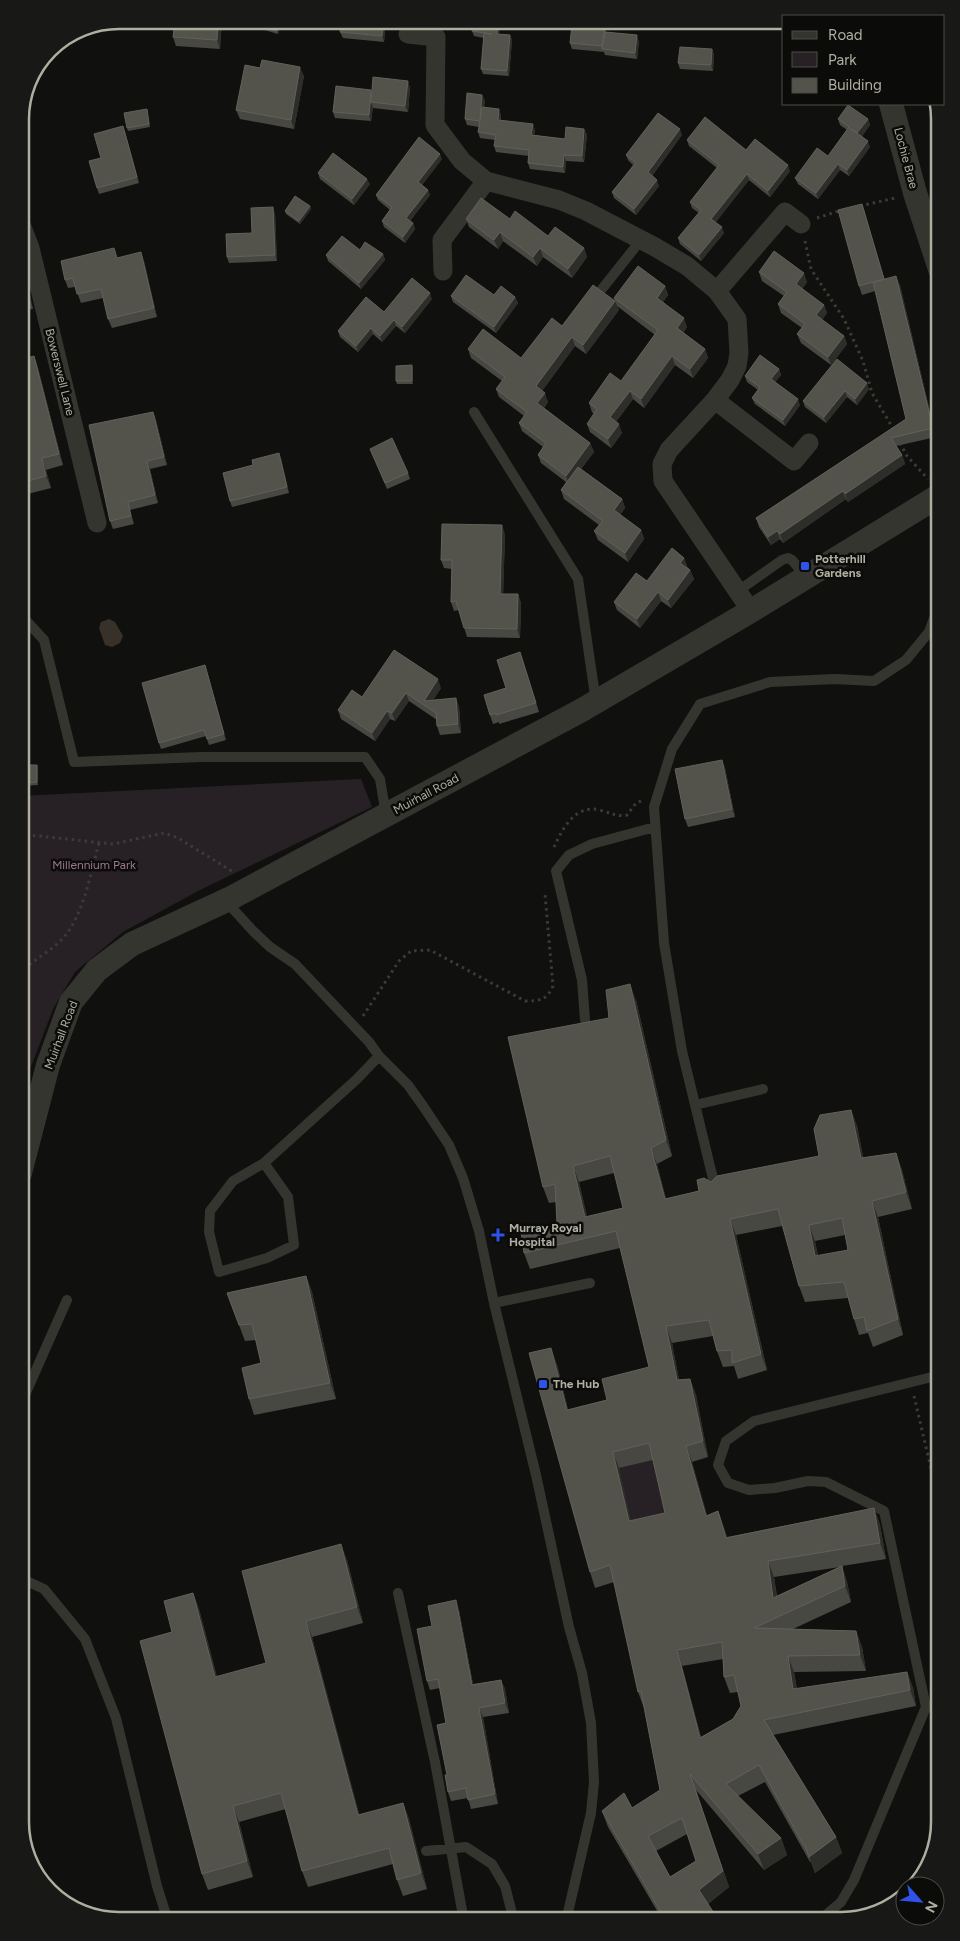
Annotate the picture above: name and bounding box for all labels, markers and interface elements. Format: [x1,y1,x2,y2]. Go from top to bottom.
legend [782,15,945,105]
text: Road [828,26,863,44]
text: Park [828,51,857,69]
text: Building [828,76,882,94]
street label: Lochie Brae [891,126,921,191]
street label: Bowerswell Lane [42,327,78,417]
place label: Potterhill Gardens [815,552,866,580]
marker: Potterhill Gardens [799,560,811,572]
street label: Muirhall Road [391,771,461,817]
park label: Millennium Park [52,858,136,872]
street label: Muirhall Road [41,999,81,1071]
place label: Murray Royal Hospital [509,1221,582,1249]
marker: Murray Royal Hospital [491,1228,505,1242]
place label: The Hub [553,1377,599,1391]
marker: The Hub [537,1378,549,1390]
north arrow [895,1876,945,1926]
text: N [921,1898,941,1915]

